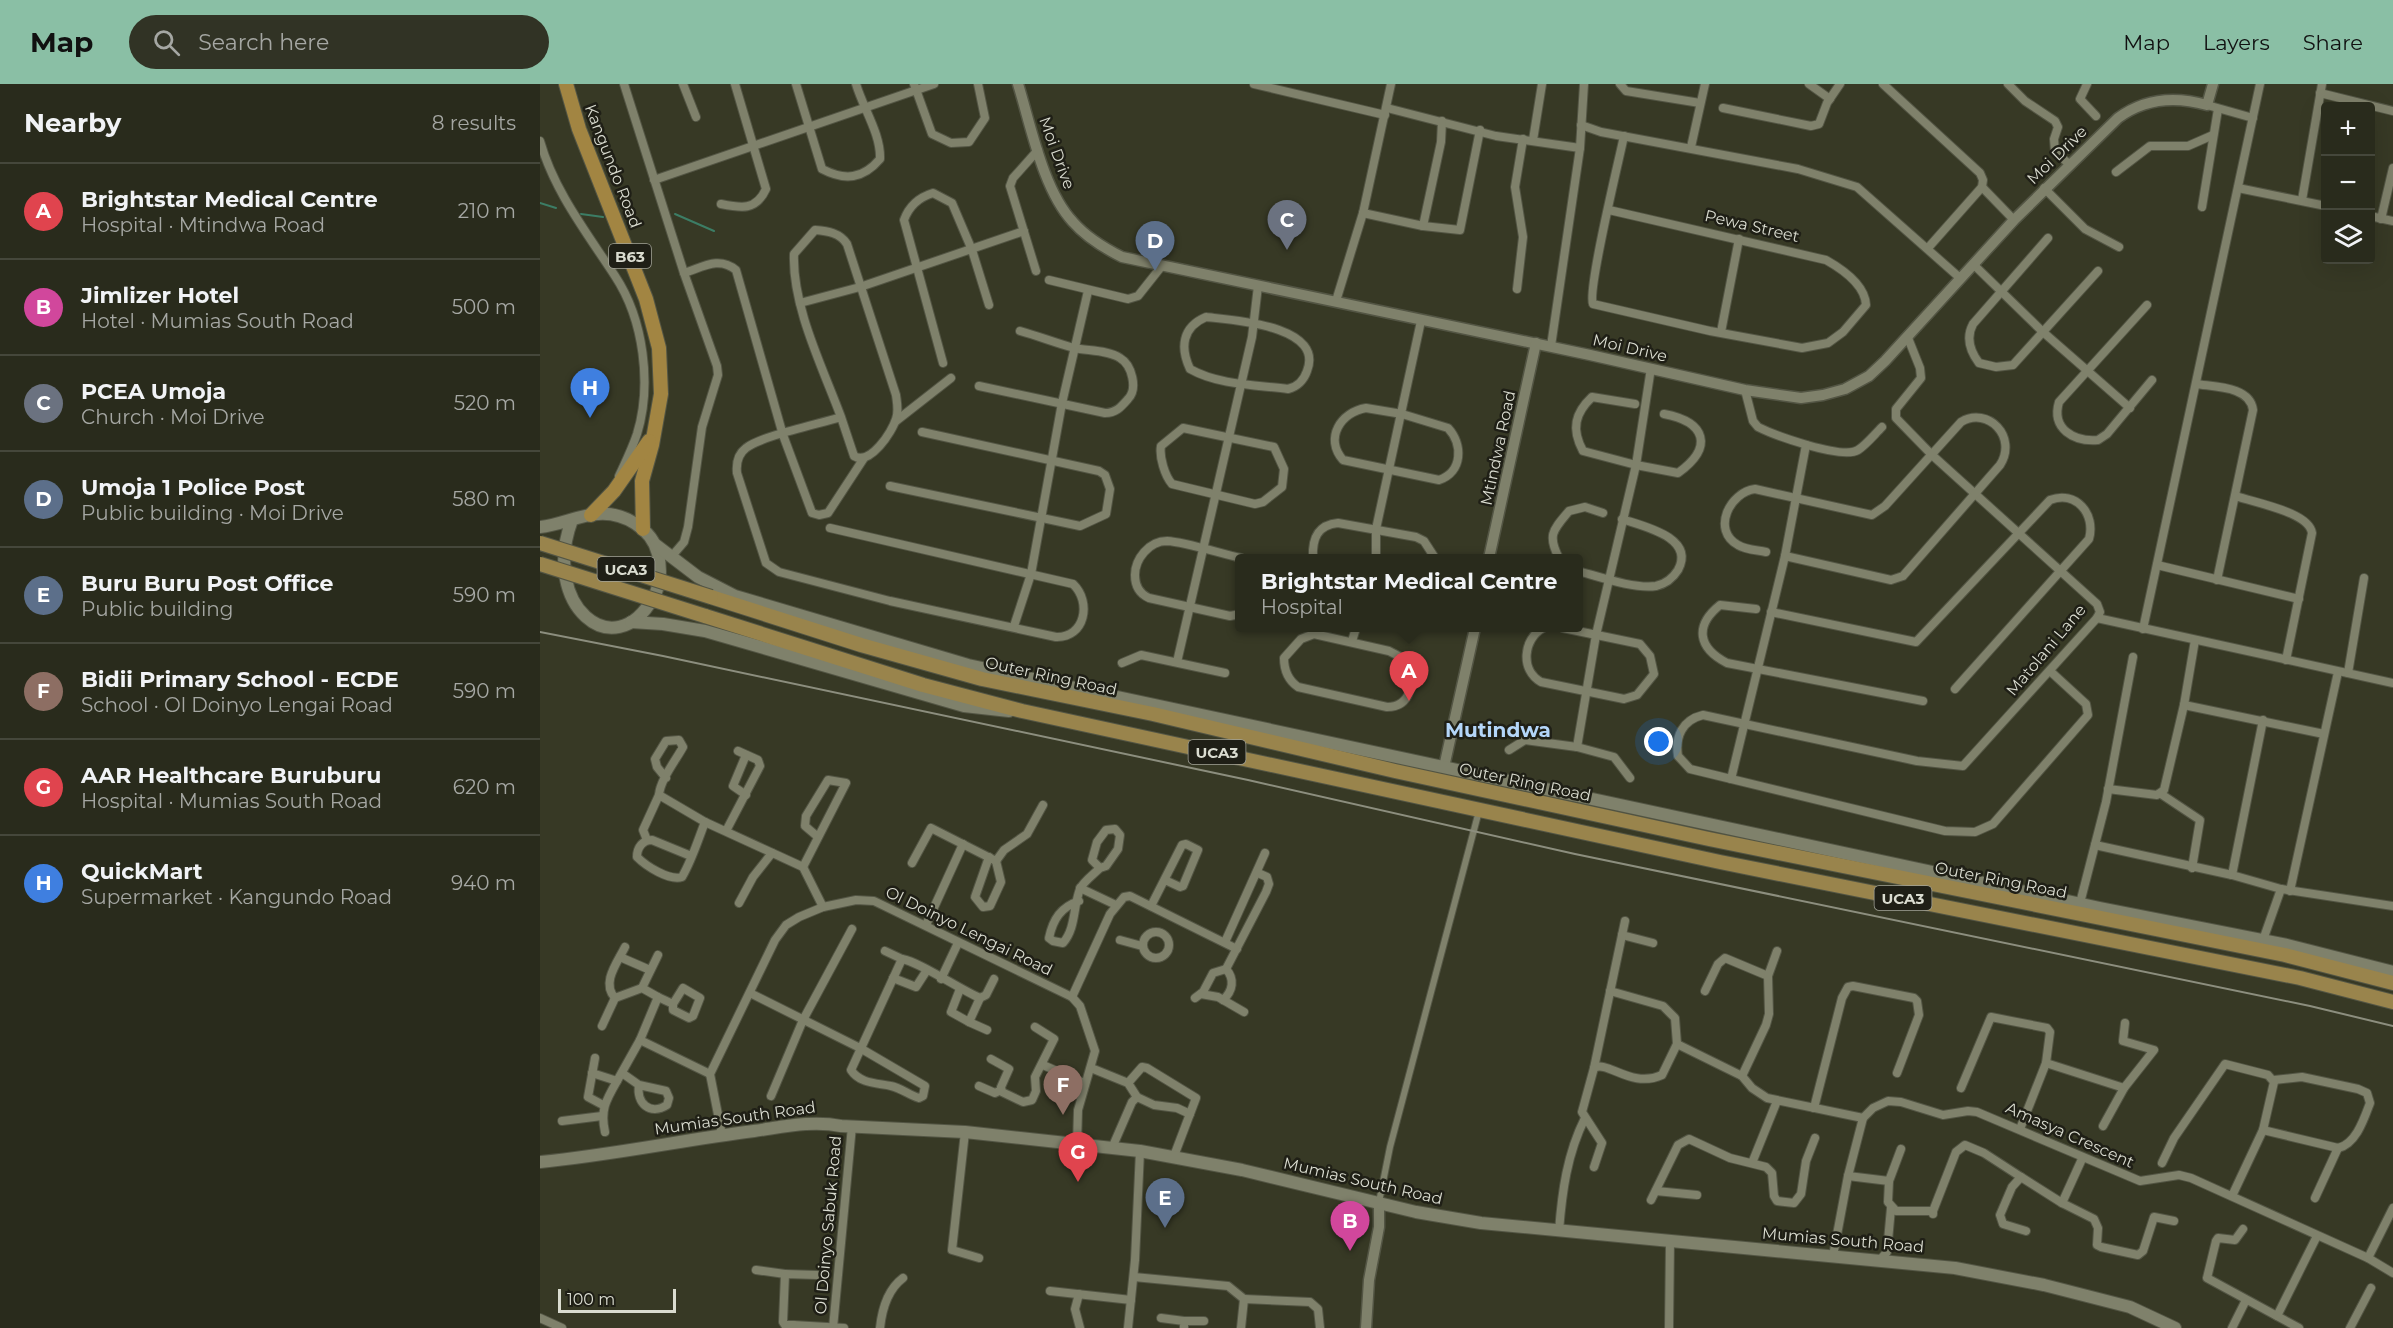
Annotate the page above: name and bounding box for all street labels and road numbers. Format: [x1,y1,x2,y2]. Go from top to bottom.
street label: Kangundo Road [581,102,645,230]
street label: Moi Drive [1035,114,1079,192]
street label: Moi Drive [2023,122,2091,188]
street label: Pewa Street [1703,206,1802,246]
road number: B63 [609,244,651,268]
street label: Moi Drive [1591,330,1669,366]
street label: Mtindwa Road [1477,389,1519,507]
road number: UCA3 [598,557,655,581]
street label: Matolani Lane [2002,600,2090,700]
street label: Outer Ring Road [983,653,1119,699]
road number: UCA3 [1188,740,1246,764]
street label: Outer Ring Road [1457,759,1593,805]
street label: Outer Ring Road [1933,858,2069,902]
street label: Ol Doinyo Lengai Road [883,882,1055,980]
road number: UCA3 [1874,886,1932,910]
street label: Mumias South Road [653,1097,817,1139]
street label: Amasya Crescent [2003,1098,2138,1172]
street label: Ol Doinyo Sabuk Road [811,1135,845,1315]
street label: Mumias South Road [1282,1153,1444,1209]
street label: Mumias South Road [1761,1223,1925,1257]

